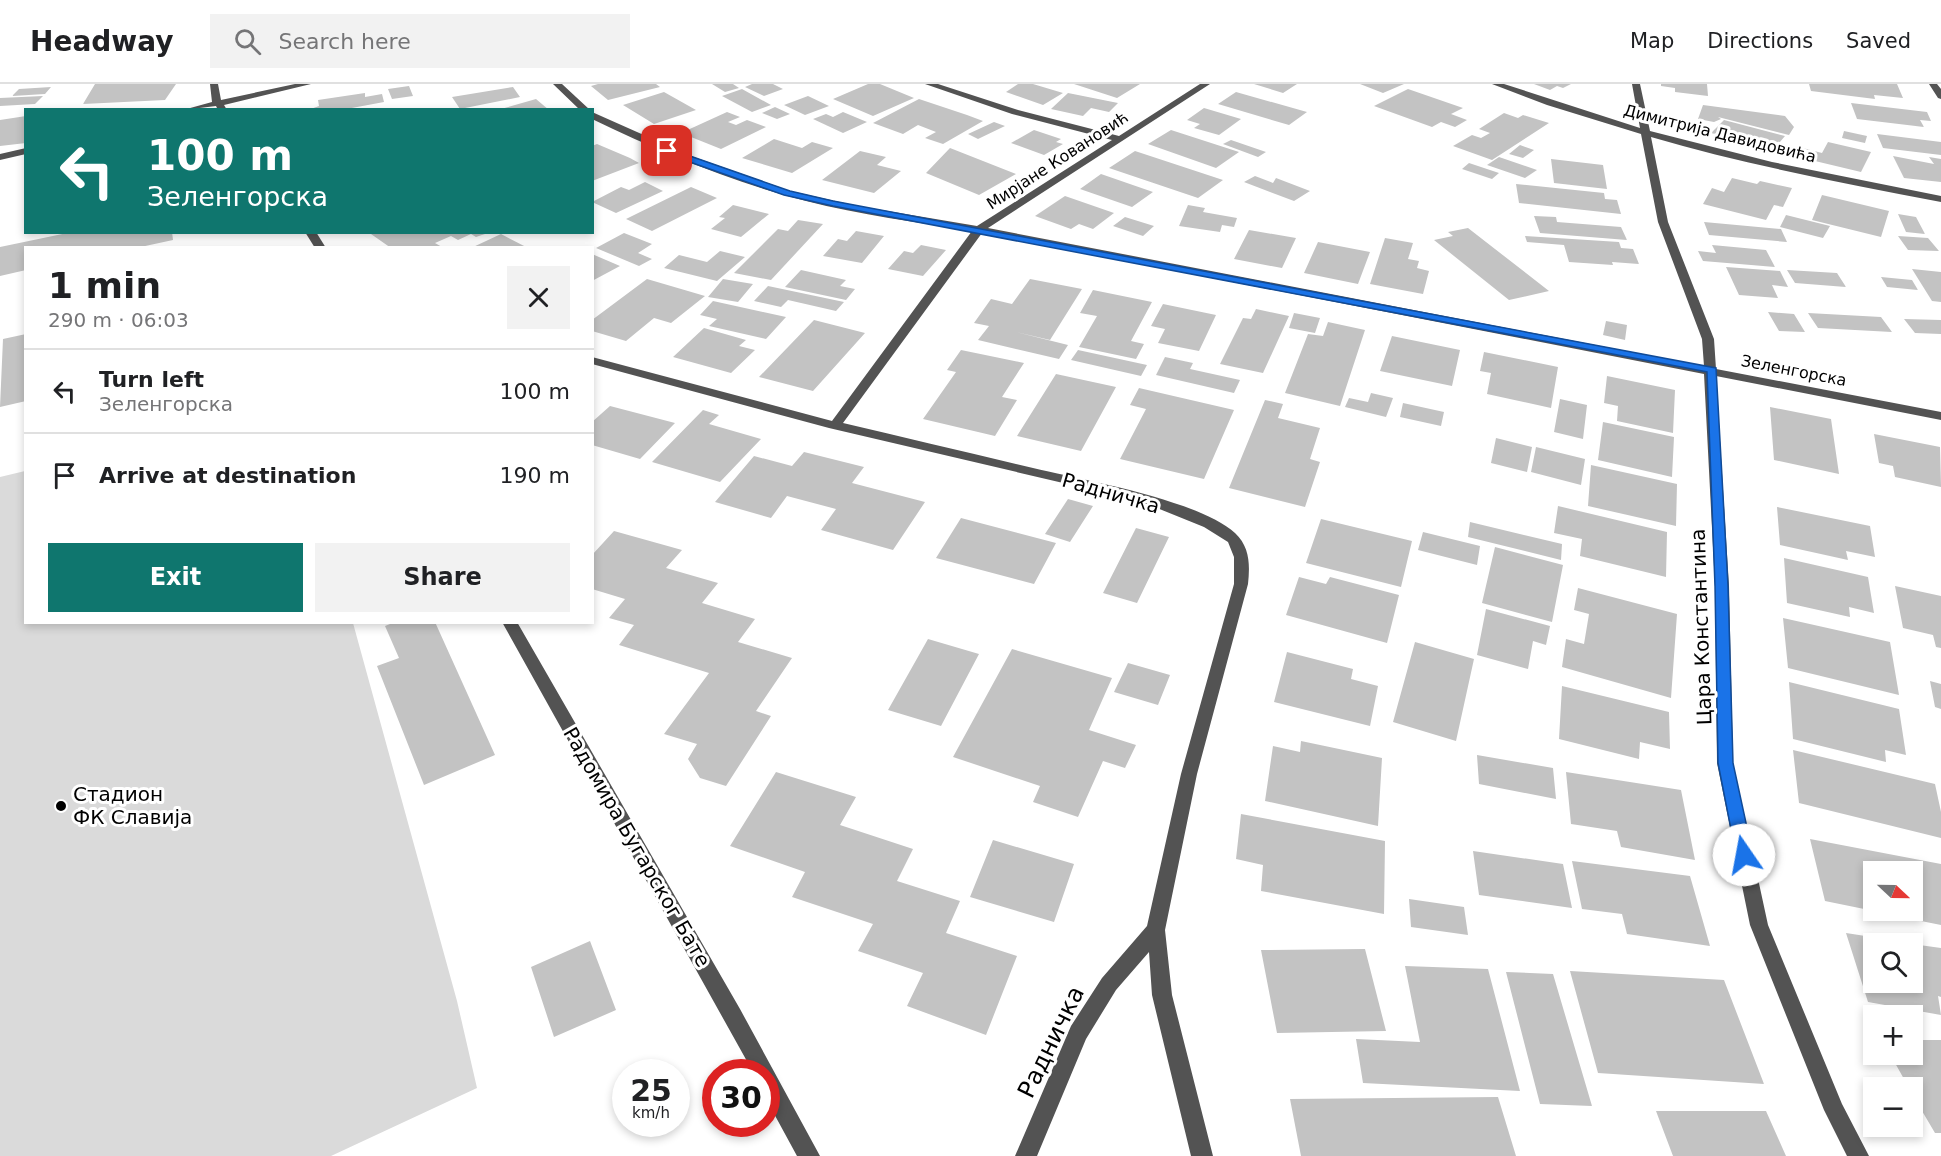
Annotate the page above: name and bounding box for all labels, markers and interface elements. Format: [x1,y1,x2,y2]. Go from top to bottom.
search box [210,14,630,68]
text: Headway [30,25,174,58]
icon: search [231,25,264,58]
text: Search here [279,29,411,54]
text: Map [1630,29,1674,53]
text: Directions [1707,29,1813,53]
text: Saved [1846,29,1911,53]
street label: Димитрија Давидовића [1622,100,1818,167]
street label: Мирјане Ковановић [983,108,1132,213]
pin [641,125,692,176]
text: 100 m [147,131,293,180]
icon: left [48,132,126,210]
icon: arrive [650,134,683,167]
text: Зеленгорска [147,181,328,212]
text: 1 min [48,265,161,306]
button: close [507,266,570,329]
text: 290 m · 06:03 [48,308,189,332]
street label: Зеленгорска [1739,351,1848,390]
text: Turn left [99,367,204,392]
icon: left [48,375,81,408]
text: 100 m [500,379,570,404]
text: Зеленгорска [99,392,233,416]
icon: arrive [48,459,81,492]
text: Arrive at destination [99,463,356,488]
text: 190 m [500,463,570,488]
street label: Радничка [1059,468,1163,518]
street label: Цара Константина [1686,528,1716,726]
button: Exit [48,543,303,612]
button: Share [315,543,570,612]
street label: Радомира Бугарског Бате [558,723,716,971]
place label: Стадион ФК Славија [73,782,192,829]
marker: Стадион ФК Славија [54,799,68,813]
position arrow [1712,823,1776,887]
north arrow [1863,861,1923,921]
map controls [1863,861,1923,1137]
button: search [1863,933,1923,993]
street label: Радничка [1012,982,1090,1102]
button: + [1863,1005,1923,1065]
speed limit sign: 30 [702,1059,780,1137]
text: 25 [630,1073,672,1108]
button: − [1863,1077,1923,1137]
text: km/h [632,1104,670,1122]

